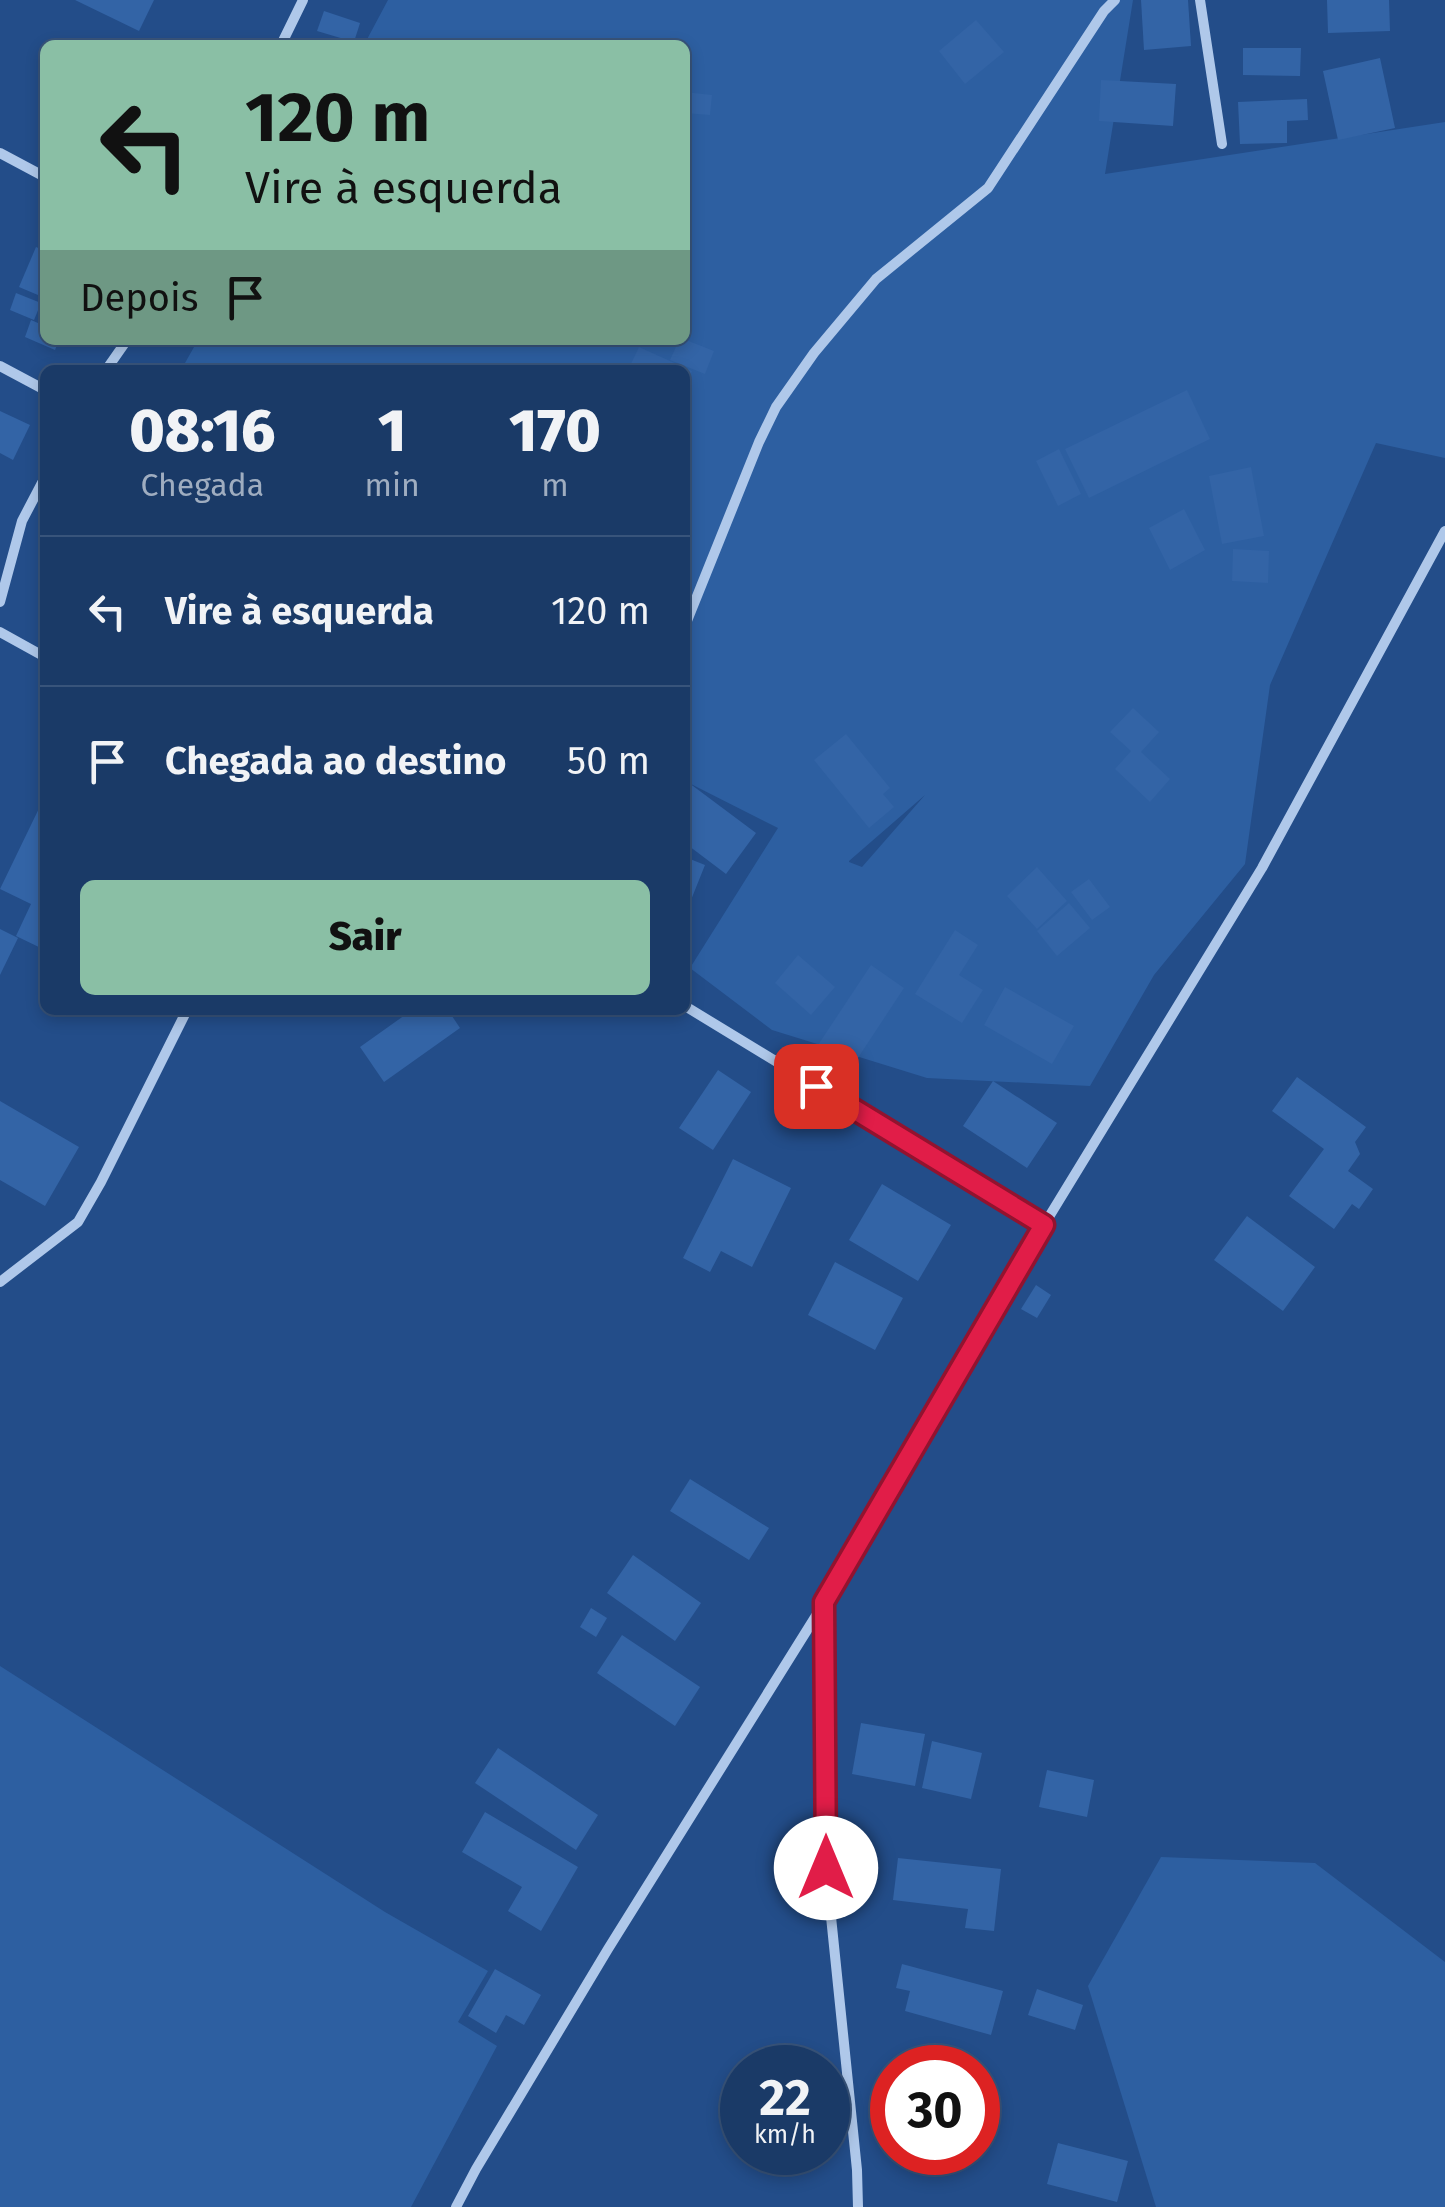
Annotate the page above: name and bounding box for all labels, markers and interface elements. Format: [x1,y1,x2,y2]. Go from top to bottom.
text: 120 m [245,76,430,160]
icon: left [80,80,210,210]
text: Vire à esquerda [245,161,562,215]
icon: arrive [218,270,273,325]
text: Depois [80,275,198,321]
text: 08:16 [129,395,275,467]
text: 1 [378,395,406,467]
text: 170 [509,395,601,467]
text: Chegada [140,466,264,504]
text: min [365,466,420,504]
text: m [541,466,569,504]
icon: left [80,584,135,639]
text: Vire à esquerda [165,588,434,634]
text: 120 m [551,588,650,634]
icon: arrive [80,734,135,789]
text: Chegada ao destino [165,738,507,784]
text: 50 m [567,738,650,784]
button: Sair [80,880,650,995]
pin [774,1044,859,1129]
icon: arrive [789,1059,844,1114]
position arrow [774,1816,878,1920]
speed limit sign: 30 [870,2045,1000,2175]
text: 22 [759,2068,811,2128]
text: km/h [754,2120,816,2150]

